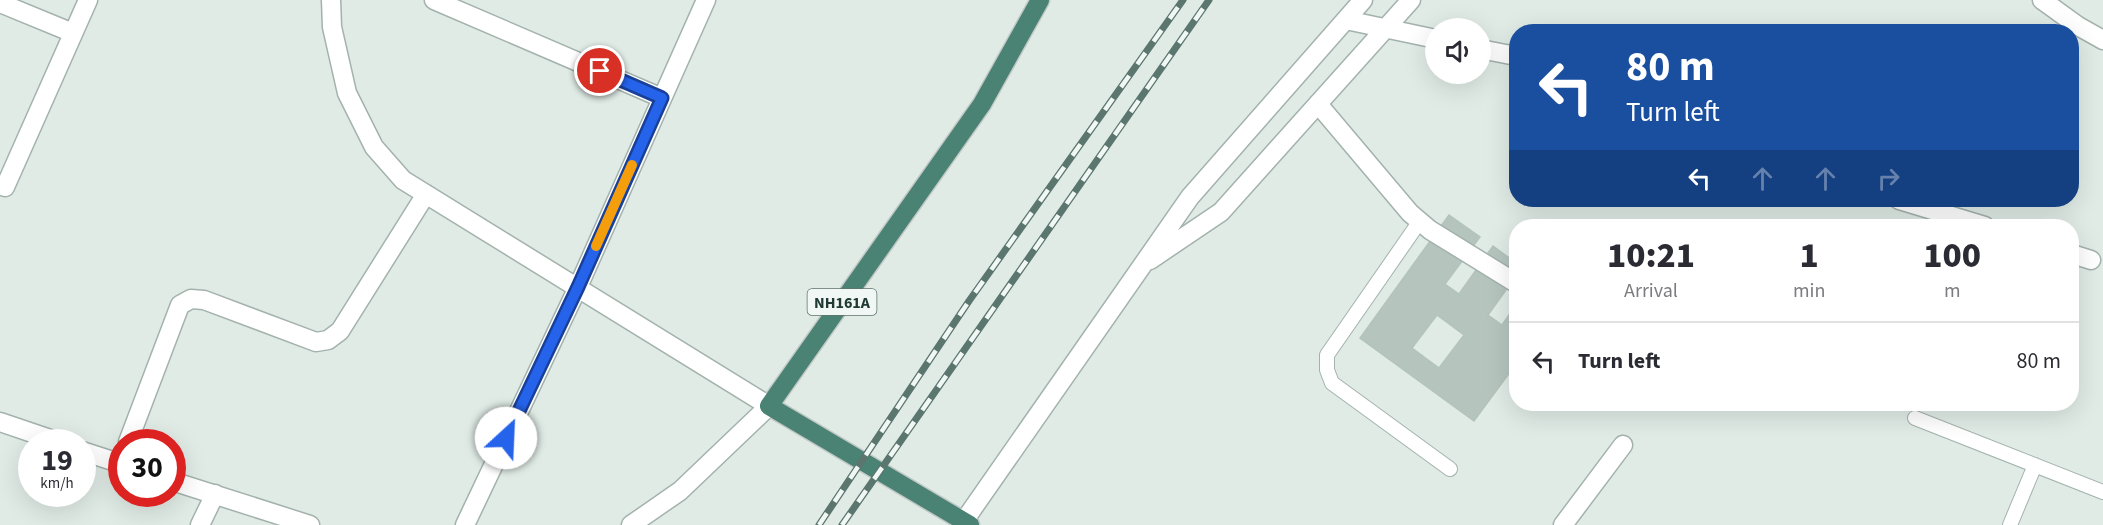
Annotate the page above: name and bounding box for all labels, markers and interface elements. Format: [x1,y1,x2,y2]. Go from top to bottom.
map controls [1425,18,1491,84]
button: sound [1425,18,1491,84]
text: 80 m [1626,37,1715,97]
pin [574,45,625,96]
icon: left [1527,48,1605,126]
icon: arrive [583,54,616,87]
text: Turn left [1626,93,1720,132]
icon: left [1683,162,1716,195]
icon: ahead [1746,162,1779,195]
icon: ahead [1809,162,1842,195]
icon: right [1872,162,1905,195]
text: 10:21 [1607,230,1695,281]
text: 1 [1800,230,1819,281]
text: 100 [1923,230,1981,281]
text: Arrival [1624,277,1678,305]
text: min [1793,277,1825,305]
text: m [1944,277,1960,305]
road number: NH161A [808,289,876,315]
icon: left [1527,345,1560,378]
text: Turn left [1578,345,1660,377]
text: 80 m [2016,345,2061,377]
position arrow [474,406,538,470]
speed limit sign: 30 [108,429,186,507]
text: 19 [41,439,73,482]
text: km/h [40,473,74,494]

